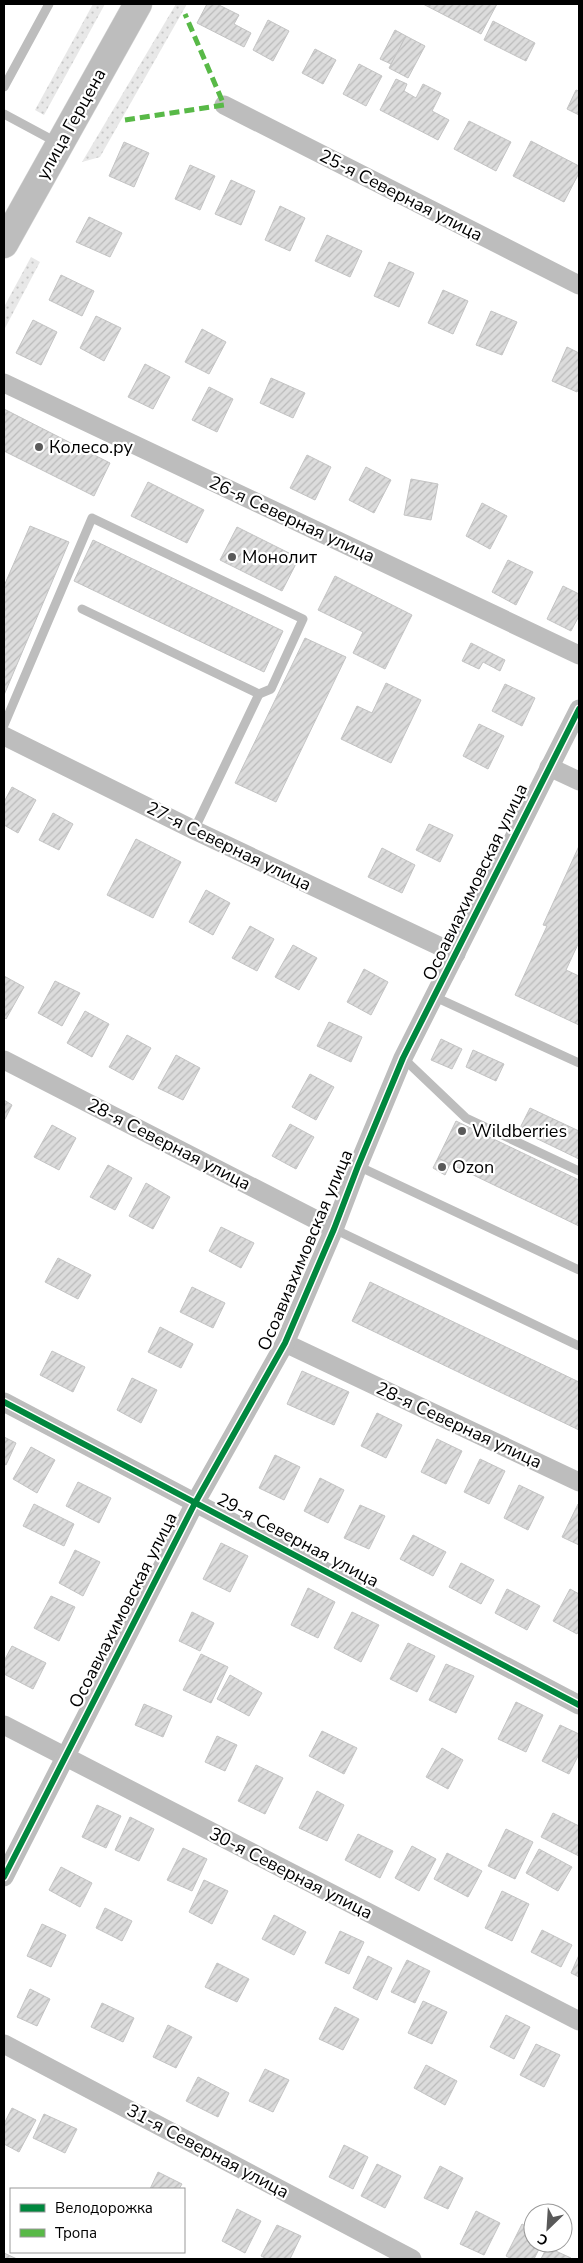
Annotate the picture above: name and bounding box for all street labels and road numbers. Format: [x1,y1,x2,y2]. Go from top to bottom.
street label: улица Герцена [31,64,111,184]
street label: 25-я Северная улица [315,143,487,247]
street label: 26-я Северная улица [205,470,379,568]
street label: Осоавиахимовская улица [417,779,533,985]
street label: 27-я Северная улица [143,796,315,896]
street label: 28-я Северная улица [83,1092,255,1196]
street label: Осоавиахимовская улица [252,1146,358,1354]
street label: 28-я Северная улица [372,1376,546,1474]
street label: 29-я Северная улица [213,1487,383,1593]
street label: Осоавиахимовская улица [63,1508,183,1712]
street label: 30-я Северная улица [205,1821,377,1925]
street label: 31-я Северная улица [123,2098,293,2204]

